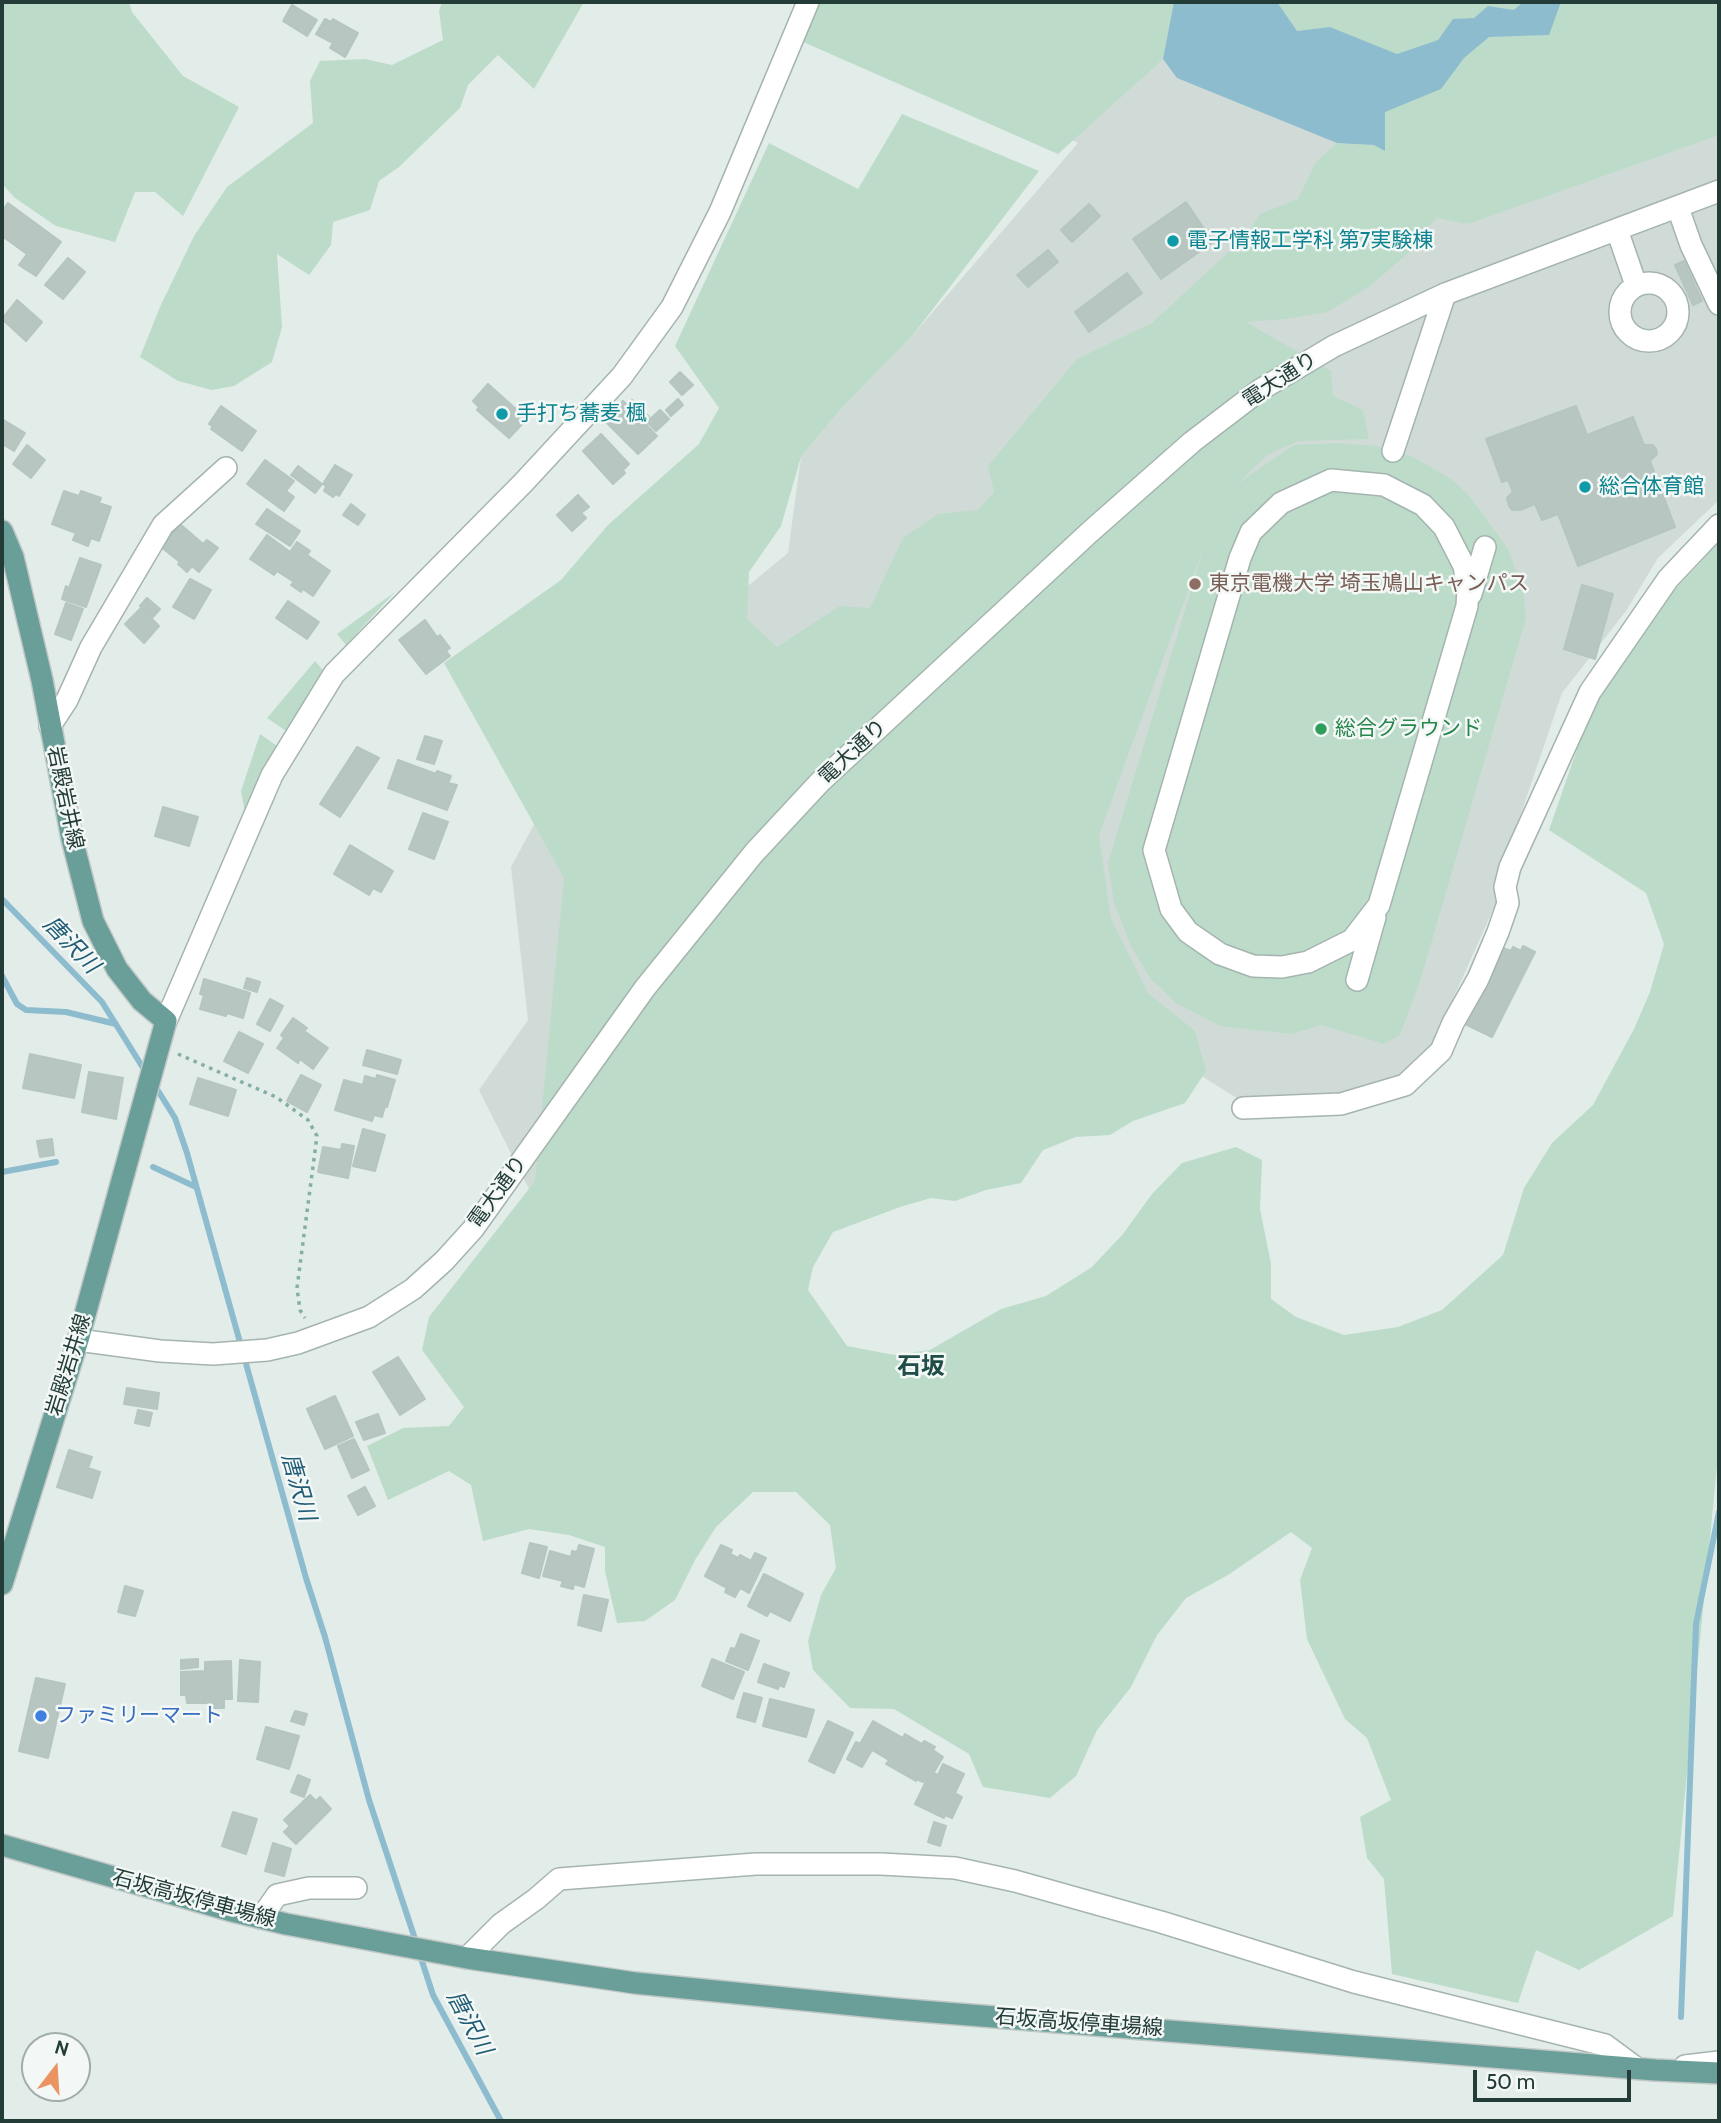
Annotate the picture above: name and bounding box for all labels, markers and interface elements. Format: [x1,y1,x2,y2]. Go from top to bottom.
place label: 電子情報工学科 第7実験棟 [1187,228,1433,254]
marker: 電子情報工学科 第7実験棟 [1165,233,1181,249]
street label: 電大通り [1238,347,1322,413]
place label: 手打ち蕎麦 楓 [516,401,647,427]
marker: 手打ち蕎麦 楓 [494,406,510,422]
place label: 総合体育館 [1599,474,1704,500]
marker: 総合体育館 [1577,479,1593,495]
place label: 東京電機大学 埼玉鳩山キャンパス [1209,571,1529,597]
marker: 東京電機大学 埼玉鳩山キャンパス [1187,576,1203,592]
street label: 電大通り [814,714,892,790]
place label: 総合グラウンド [1335,716,1482,742]
marker: 総合グラウンド [1313,721,1329,737]
street label: 岩殿岩井線 [42,744,88,852]
water label: 唐沢川 [37,911,105,979]
street label: 電大通り [463,1151,533,1233]
street label: 岩殿岩井線 [42,1311,96,1419]
district label: 石坂 [897,1353,945,1381]
water label: 唐沢川 [275,1450,321,1524]
place label: ファミリーマート [55,1703,223,1729]
marker: ファミリーマート [33,1708,49,1724]
street label: 石坂高坂停車場線 [110,1865,278,1933]
water label: 唐沢川 [441,1986,497,2060]
street label: 石坂高坂停車場線 [994,2005,1164,2041]
north arrow [21,2032,91,2102]
text: N [52,2035,71,2061]
scale bar [1476,2056,1634,2100]
text: 50 m [1486,2069,1535,2094]

